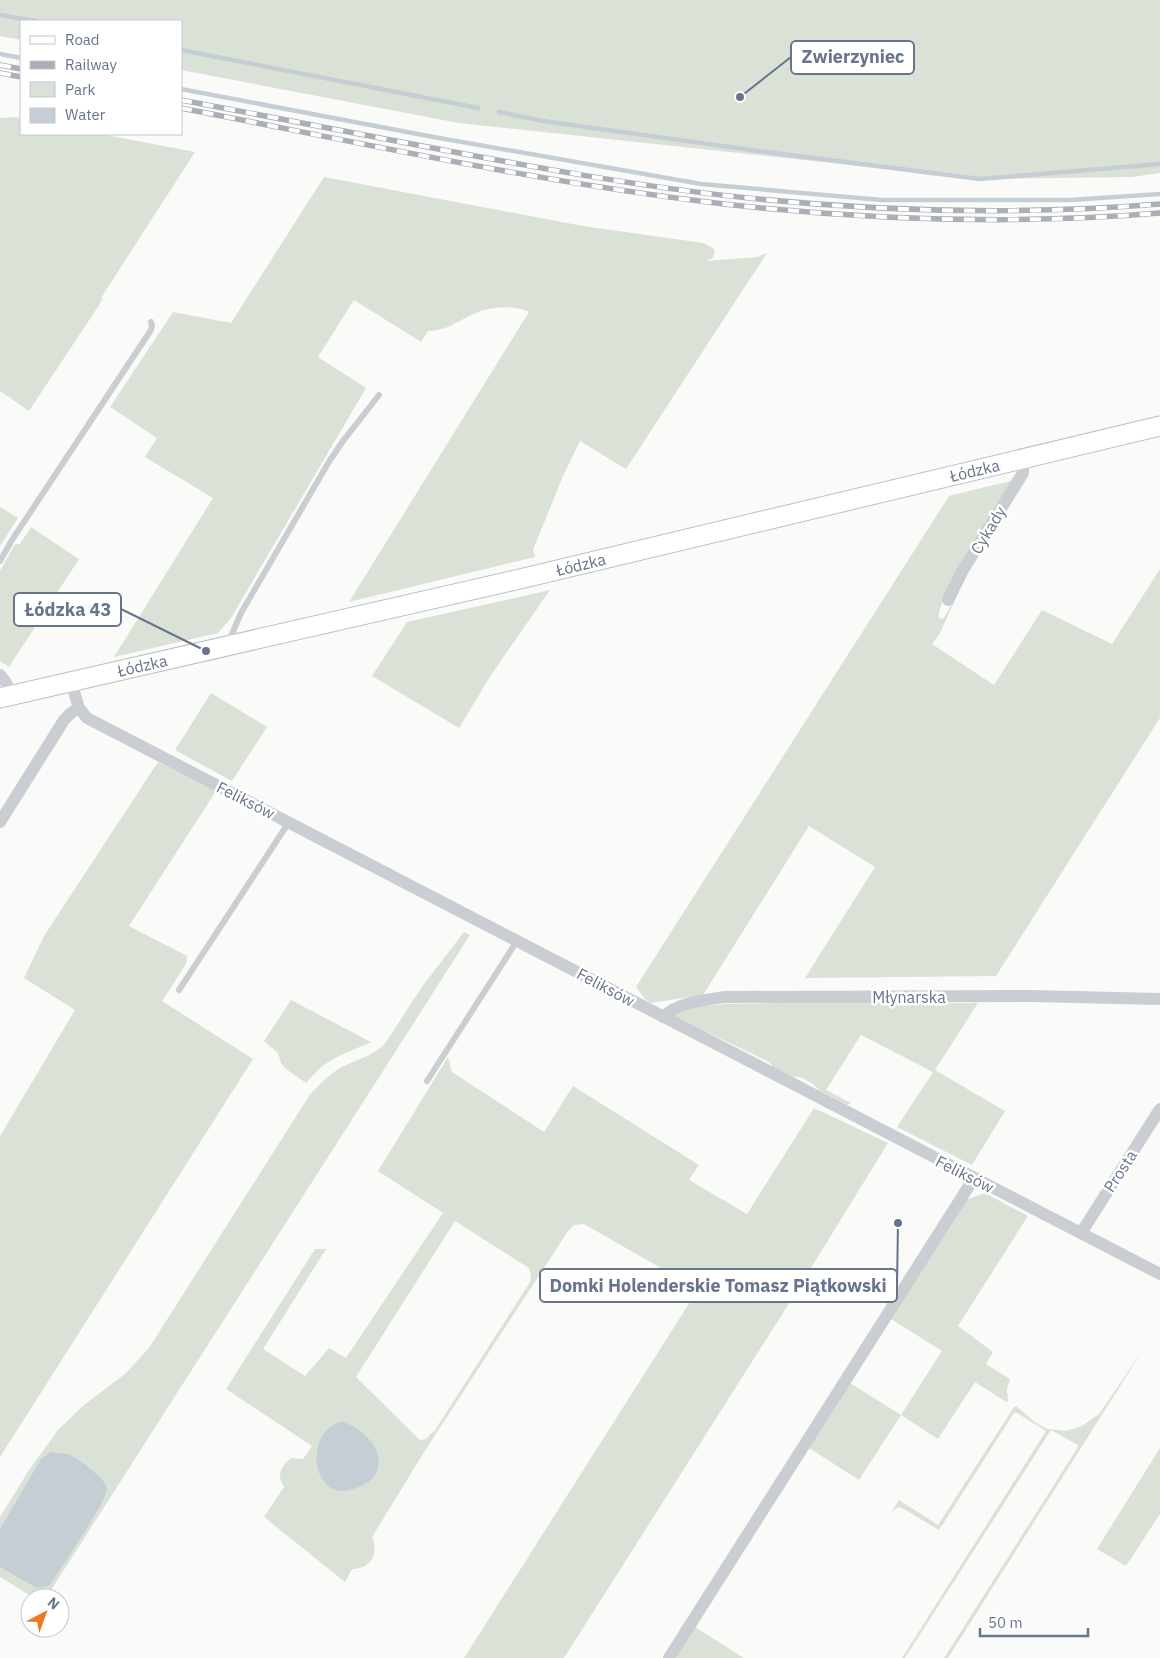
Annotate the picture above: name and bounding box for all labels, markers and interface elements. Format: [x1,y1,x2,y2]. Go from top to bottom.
legend [20,20,182,135]
text: Road [65,30,100,49]
callout: Zwierzyniec [791,41,914,74]
text: Zwierzyniec [802,45,904,68]
text: Railway [65,55,118,74]
text: Park [65,80,95,99]
text: Water [65,105,106,124]
street label: Łódzka [947,455,1002,486]
street label: Cykady [966,503,1010,557]
street label: Łódzka [553,549,608,580]
callout: Łódzka 43 [14,593,121,626]
text: Łódzka 43 [24,598,111,621]
street label: Łódzka [114,650,170,681]
street label: Feliksów [213,777,279,823]
street label: Feliksów [574,963,638,1011]
street label: Młynarska [872,987,946,1007]
street label: Prosta [1099,1146,1141,1196]
street label: Feliksów [932,1151,998,1197]
callout: Domki Holenderskie Tomasz Piątkowski [540,1269,897,1302]
text: Domki Holenderskie Tomasz Piątkowski [549,1274,887,1297]
north arrow [20,1588,70,1638]
text: N [44,1593,63,1613]
scale bar [980,1606,1088,1638]
text: 50 m [988,1613,1023,1632]

